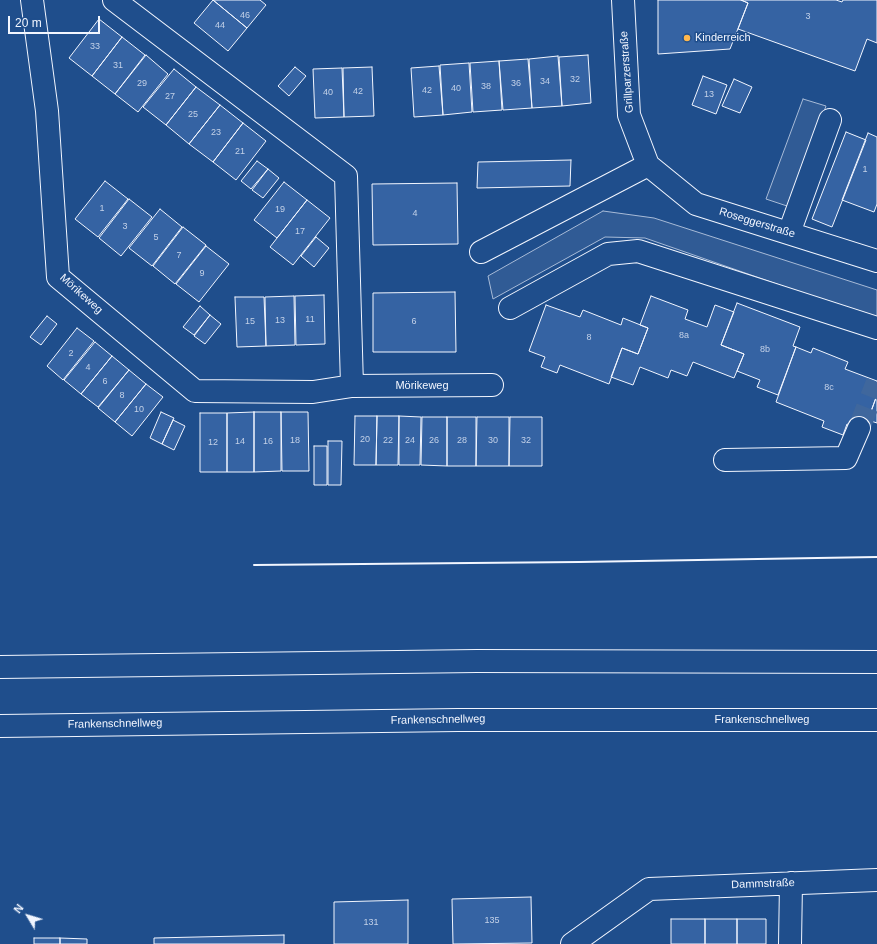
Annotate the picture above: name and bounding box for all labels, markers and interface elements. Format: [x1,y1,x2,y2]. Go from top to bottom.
scale bar [10,8,102,34]
house number: 46 [240,11,250,21]
house number: 3 [805,12,811,22]
text: 20 m [15,16,42,30]
house number: 44 [215,21,225,31]
street label: Grillparzerstraße [618,31,636,113]
place label: Kinderreich [695,31,751,45]
marker: Kinderreich [682,33,692,43]
house number: 33 [90,42,100,52]
house number: 31 [113,61,123,71]
house number: 32 [570,75,580,85]
house number: 34 [540,77,550,87]
house number: 29 [137,79,147,89]
house number: 36 [511,79,521,89]
house number: 38 [481,82,491,92]
house number: 40 [451,84,461,94]
house number: 42 [422,86,432,96]
house number: 42 [353,87,363,97]
house number: 40 [323,88,333,98]
house number: 13 [704,90,714,100]
house number: 27 [165,92,175,102]
house number: 25 [188,110,198,120]
house number: 23 [211,128,221,138]
house number: 21 [235,147,245,157]
house number: 1 [862,165,868,175]
house number: 1 [99,204,105,214]
house number: 19 [275,205,285,215]
street label: Roseggerstraße [717,205,797,241]
house number: 4 [412,209,418,219]
house number: 3 [122,222,128,232]
house number: 17 [295,227,305,237]
house number: 5 [153,233,159,243]
house number: 7 [176,251,182,261]
house number: 9 [199,269,205,279]
street label: Mörikeweg [57,271,105,317]
house number: 11 [305,315,315,325]
house number: 13 [275,316,285,326]
house number: 15 [245,317,255,327]
house number: 6 [411,317,417,327]
house number: 8a [679,331,689,341]
house number: 8 [586,333,592,343]
house number: 8b [760,345,770,355]
house number: 2 [68,349,74,359]
house number: 4 [85,363,91,373]
house number: 6 [102,377,108,387]
street label: Mörikeweg [395,379,449,393]
house number: 8c [824,383,834,393]
house number: 8 [119,391,125,401]
house number: 10 [134,405,144,415]
house number: 20 [360,435,370,445]
house number: 18 [290,436,300,446]
house number: 22 [383,436,393,446]
house number: 24 [405,436,415,446]
house number: 26 [429,436,439,446]
house number: 28 [457,436,467,446]
house number: 30 [488,436,498,446]
house number: 32 [521,436,531,446]
house number: 14 [235,437,245,447]
house number: 16 [263,437,273,447]
house number: 12 [208,438,218,448]
street label: Frankenschnellweg [391,713,485,727]
street label: Frankenschnellweg [715,713,809,727]
street label: Frankenschnellweg [68,717,162,731]
street label: Dammstraße [731,876,795,892]
north arrow [8,896,48,936]
text: N [11,902,26,915]
house number: 135 [484,916,500,926]
house number: 131 [363,918,379,928]

